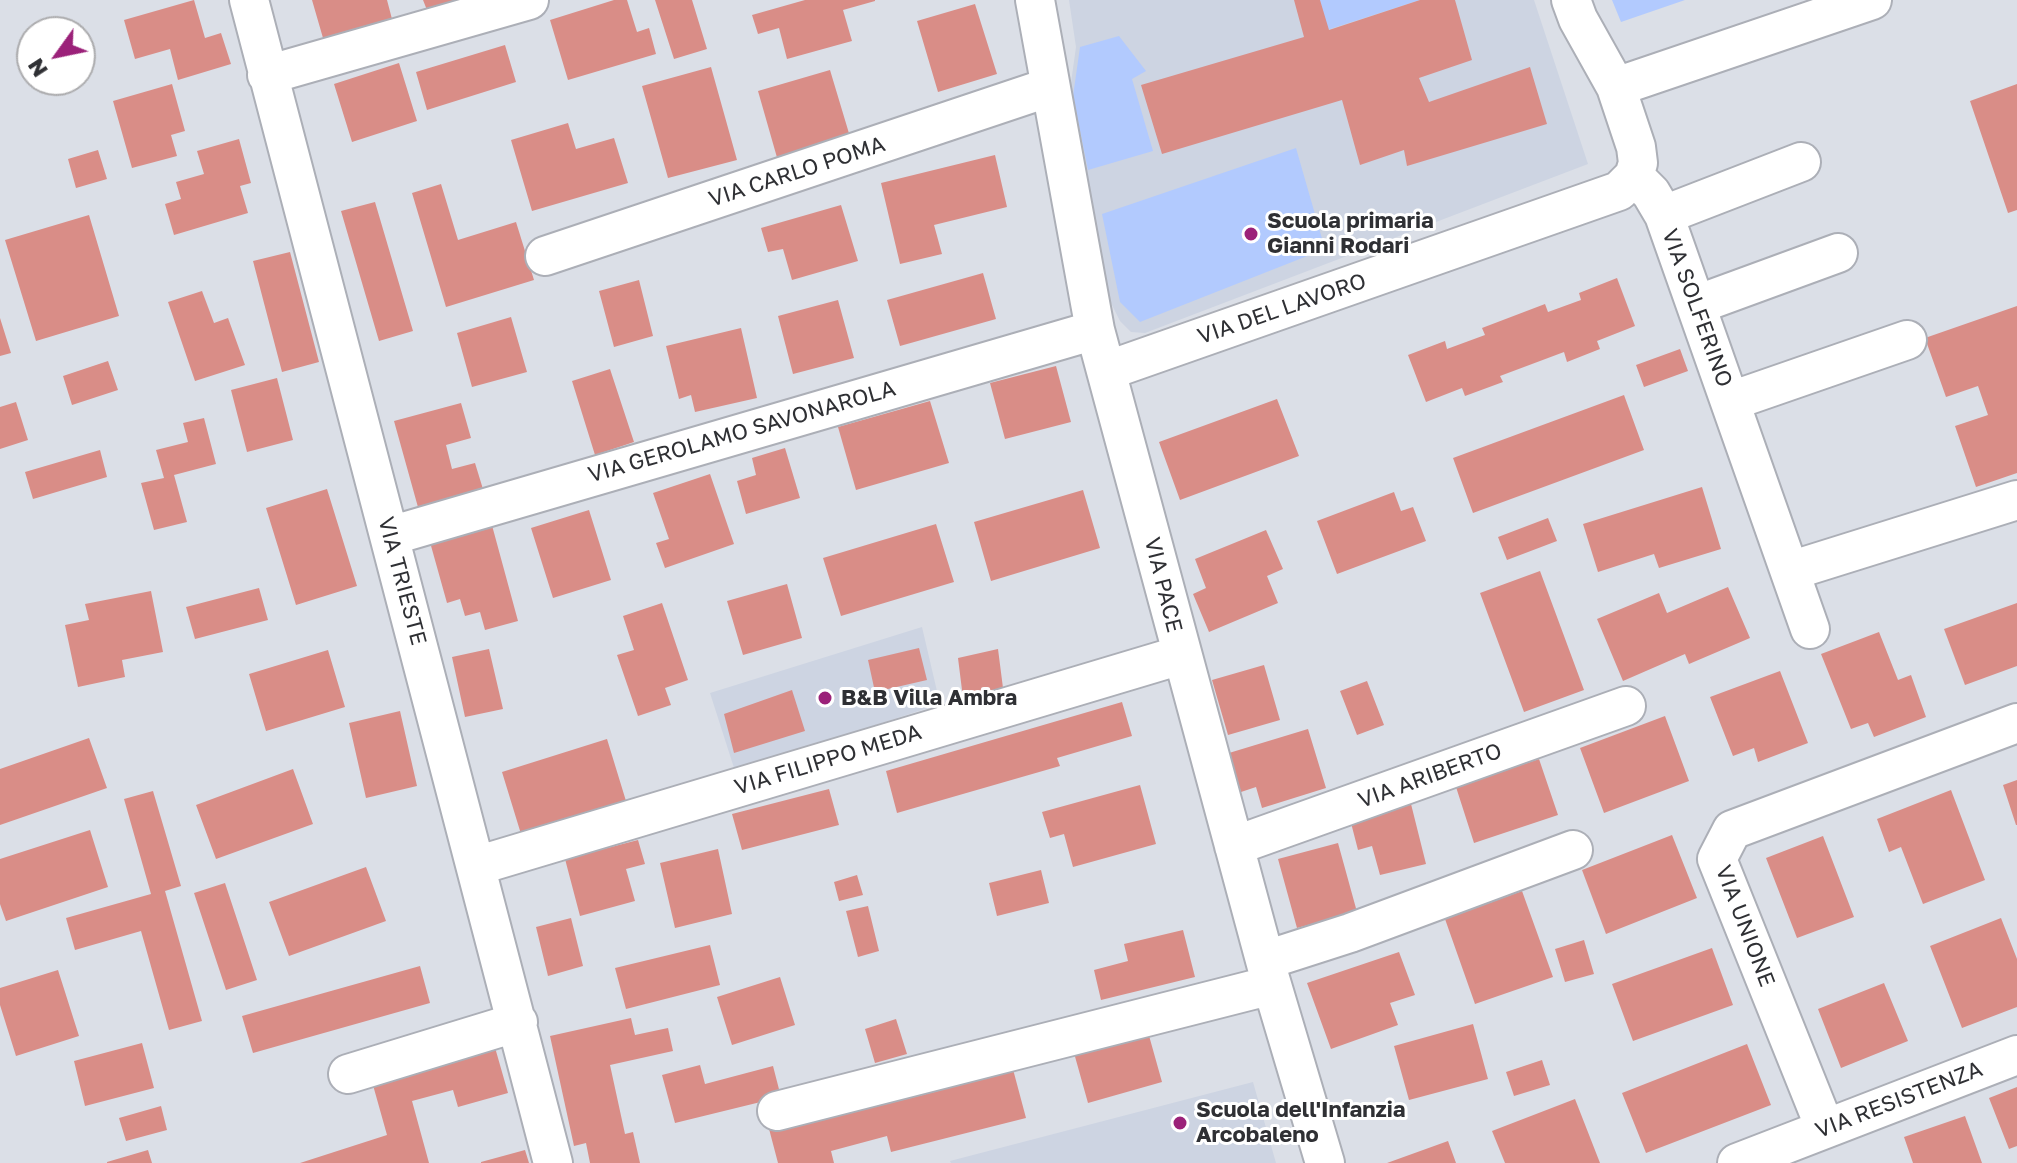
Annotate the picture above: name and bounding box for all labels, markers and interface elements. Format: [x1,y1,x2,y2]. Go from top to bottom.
north arrow [16,16,96,96]
text: N [21,54,53,83]
street label: VIA CARLO POMA [705,131,889,213]
place label: Scuola primaria Gianni Rodari [1267,208,1434,260]
marker: Scuola primaria Gianni Rodari [1242,225,1260,243]
street label: VIA SOLFERINO [1656,225,1738,391]
street label: VIA DEL LAVORO [1194,268,1370,350]
street label: VIA GEROLAMO SAVONAROLA [585,375,899,489]
street label: VIA TRIESTE [372,514,432,648]
street label: VIA PACE [1138,535,1188,635]
place label: B&B Villa Ambra [841,685,1017,711]
marker: B&B Villa Ambra [816,689,834,707]
street label: VIA FILIPPO MEDA [731,719,925,801]
street label: VIA ARIBERTO [1355,738,1505,814]
street label: VIA UNIONE [1710,862,1780,990]
street label: VIA RESISTENZA [1812,1056,1986,1144]
place label: Scuola dell'Infanzia Arcobaleno [1196,1097,1406,1148]
marker: Scuola dell'Infanzia Arcobaleno [1171,1114,1189,1132]

